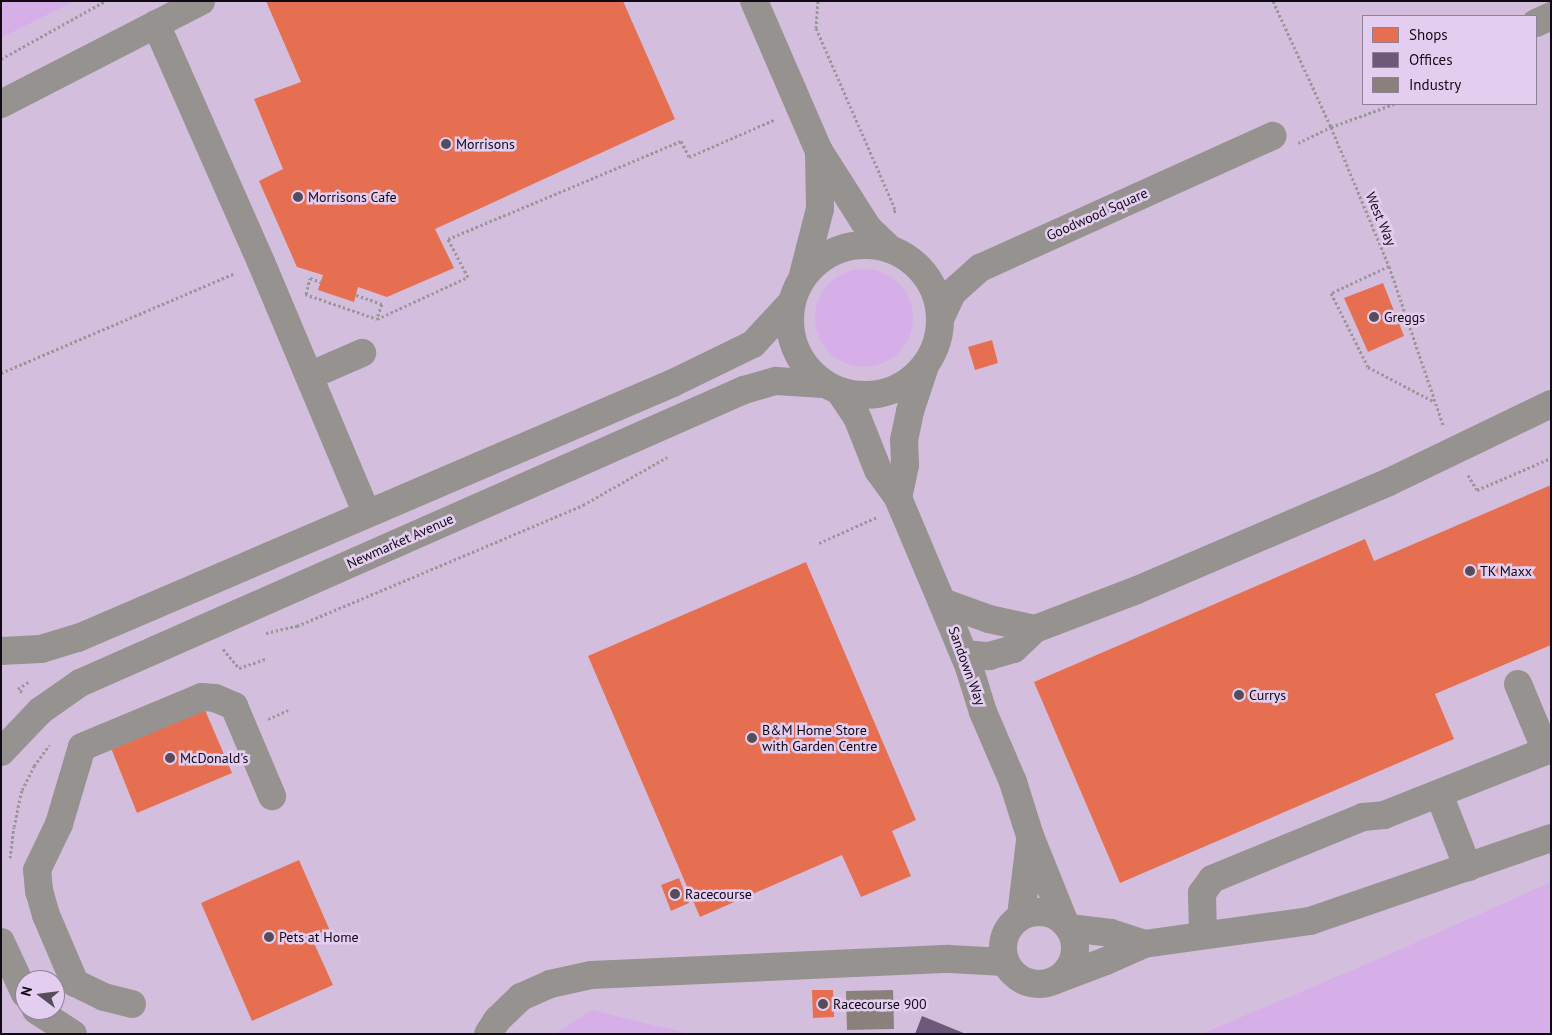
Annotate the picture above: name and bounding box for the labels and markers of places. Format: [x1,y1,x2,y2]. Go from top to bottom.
place label: Morrisons [456,136,515,152]
marker: Morrisons [440,138,452,150]
place label: Morrisons Cafe [308,189,397,205]
marker: Morrisons Cafe [292,191,304,203]
place label: Greggs [1384,309,1425,325]
marker: Greggs [1368,311,1380,323]
place label: TK Maxx [1480,563,1532,579]
marker: TK Maxx [1464,565,1476,577]
place label: Currys [1249,687,1286,703]
marker: Currys [1233,689,1245,701]
place label: B&M Home Store with Garden Centre [762,722,877,754]
marker: B&M Home Store with Garden Centre [746,732,758,744]
place label: McDonald's [180,750,248,766]
marker: McDonald's [164,752,176,764]
place label: Racecourse [685,886,752,902]
marker: Racecourse [669,888,681,900]
place label: Pets at Home [279,929,359,945]
marker: Pets at Home [263,931,275,943]
place label: Racecourse 900 [833,996,927,1012]
marker: Racecourse 900 [817,998,829,1010]

